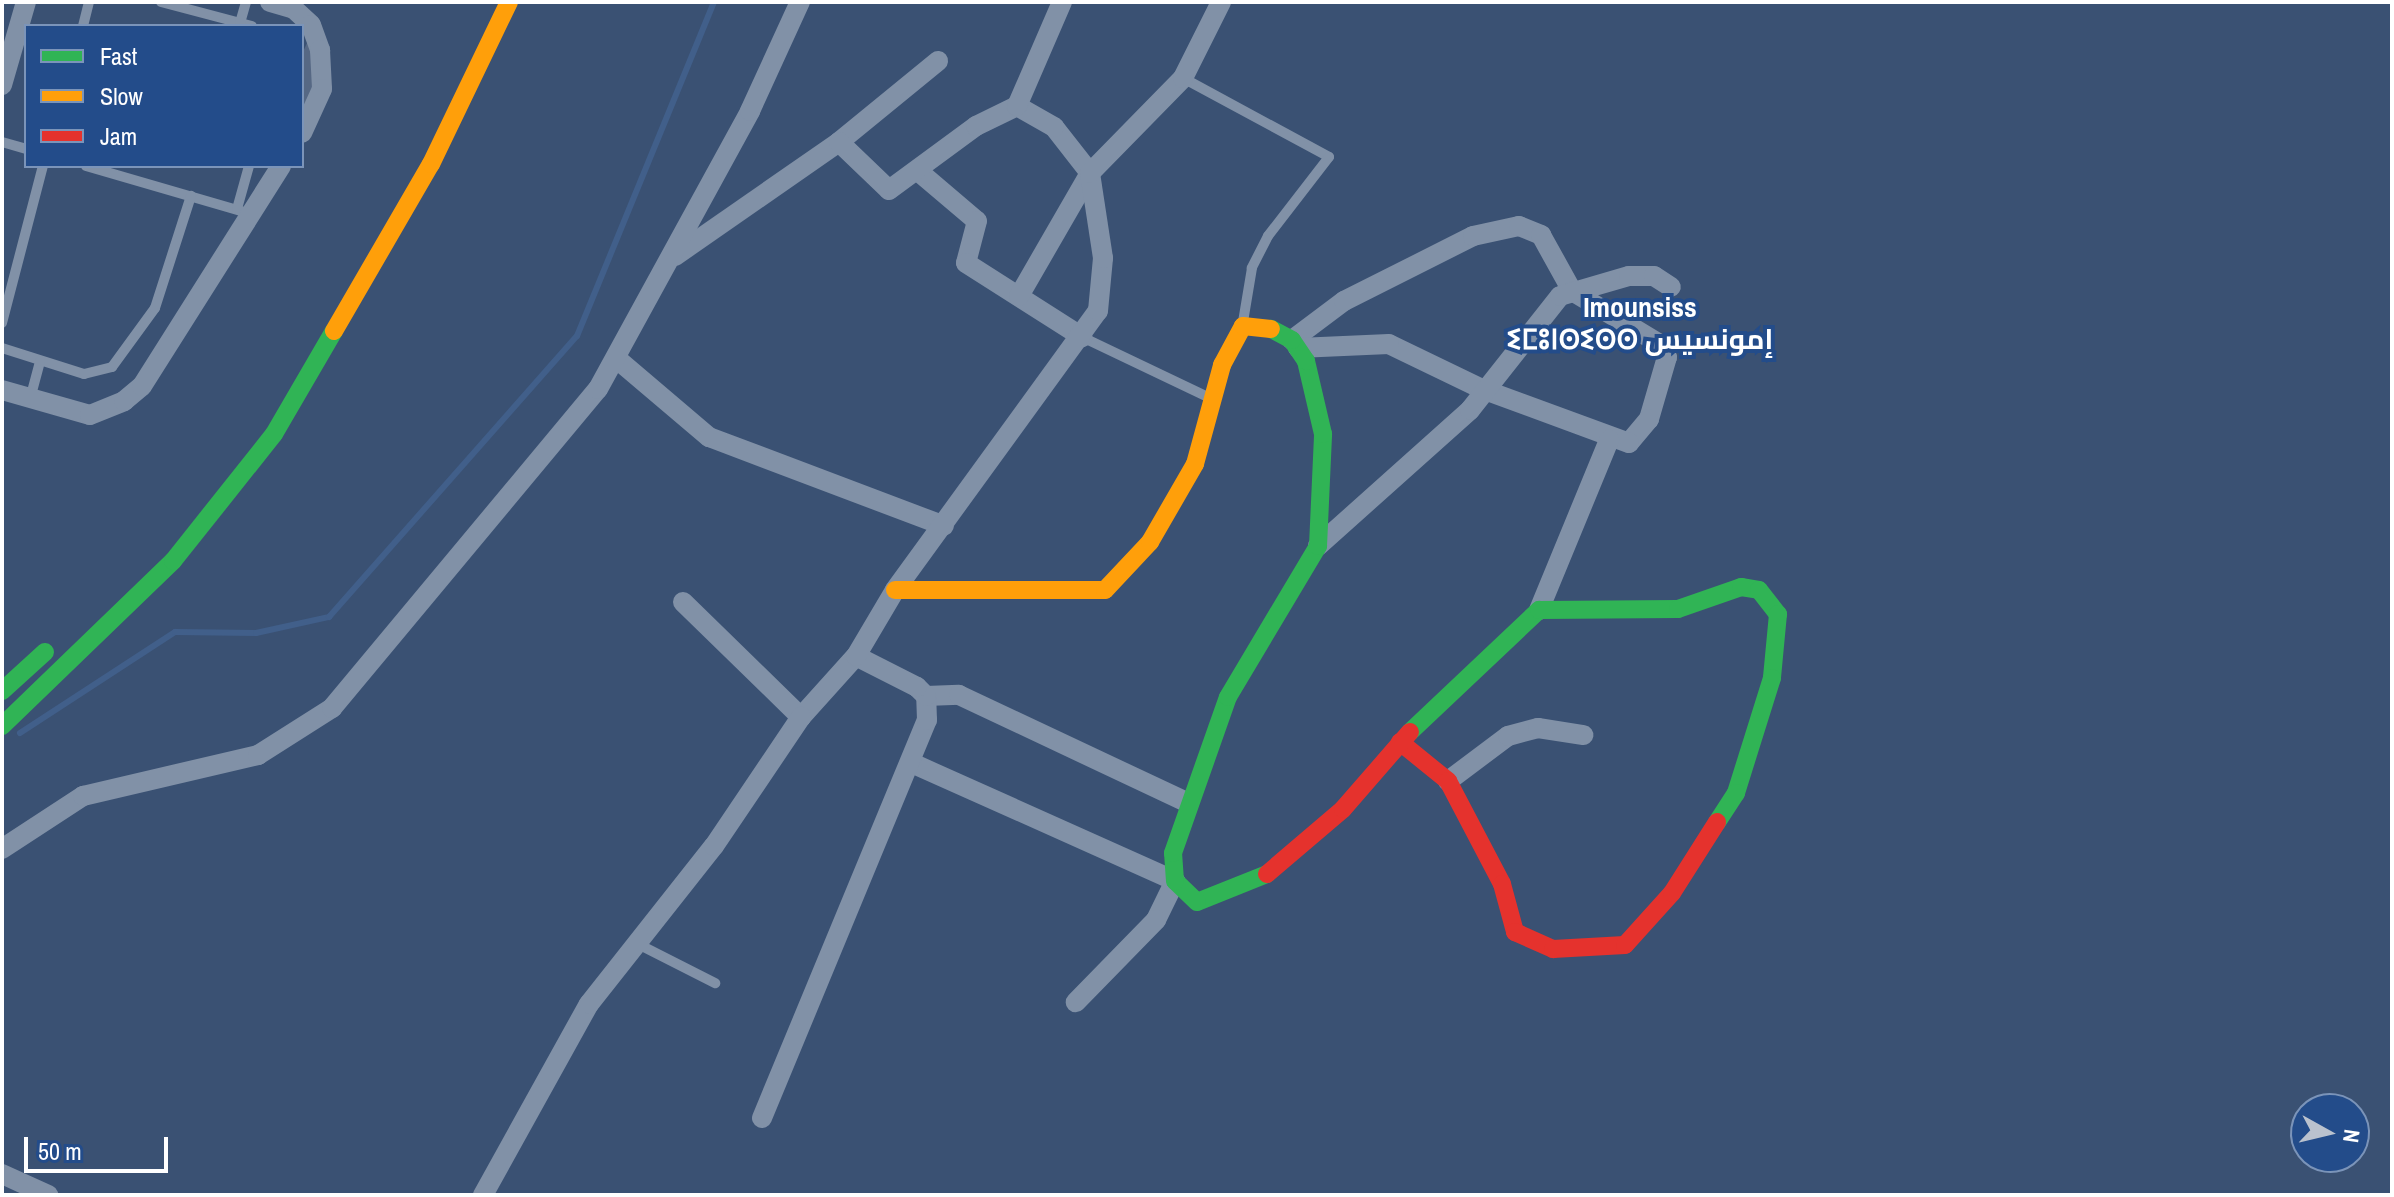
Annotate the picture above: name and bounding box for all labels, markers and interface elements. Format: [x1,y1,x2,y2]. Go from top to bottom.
legend [24,24,304,168]
text: Fast [100,40,137,72]
text: Slow [100,80,143,112]
text: Jam [100,120,137,152]
district label: Imounsiss ⵉⵎⵓⵏⵙⵉⵙⵙ إمونسيس [1507,290,1773,356]
north arrow [2290,1093,2370,1173]
scale bar [28,1121,172,1171]
text: N [2336,1128,2368,1145]
text: 50 m [38,1135,82,1167]

